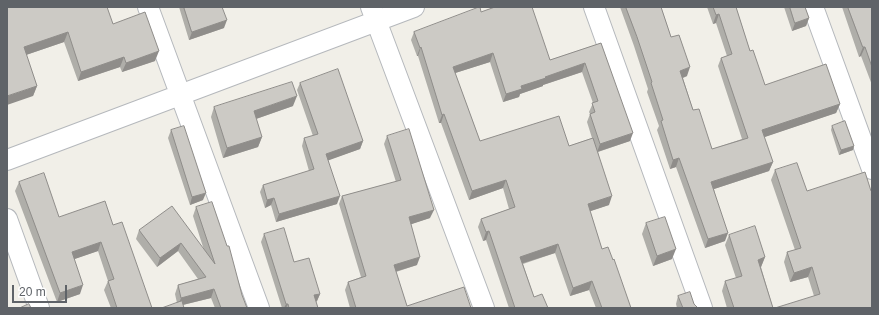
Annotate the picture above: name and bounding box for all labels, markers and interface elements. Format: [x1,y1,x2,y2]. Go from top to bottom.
scale bar [14,277,69,303]
text: 20 m [19,285,46,299]

